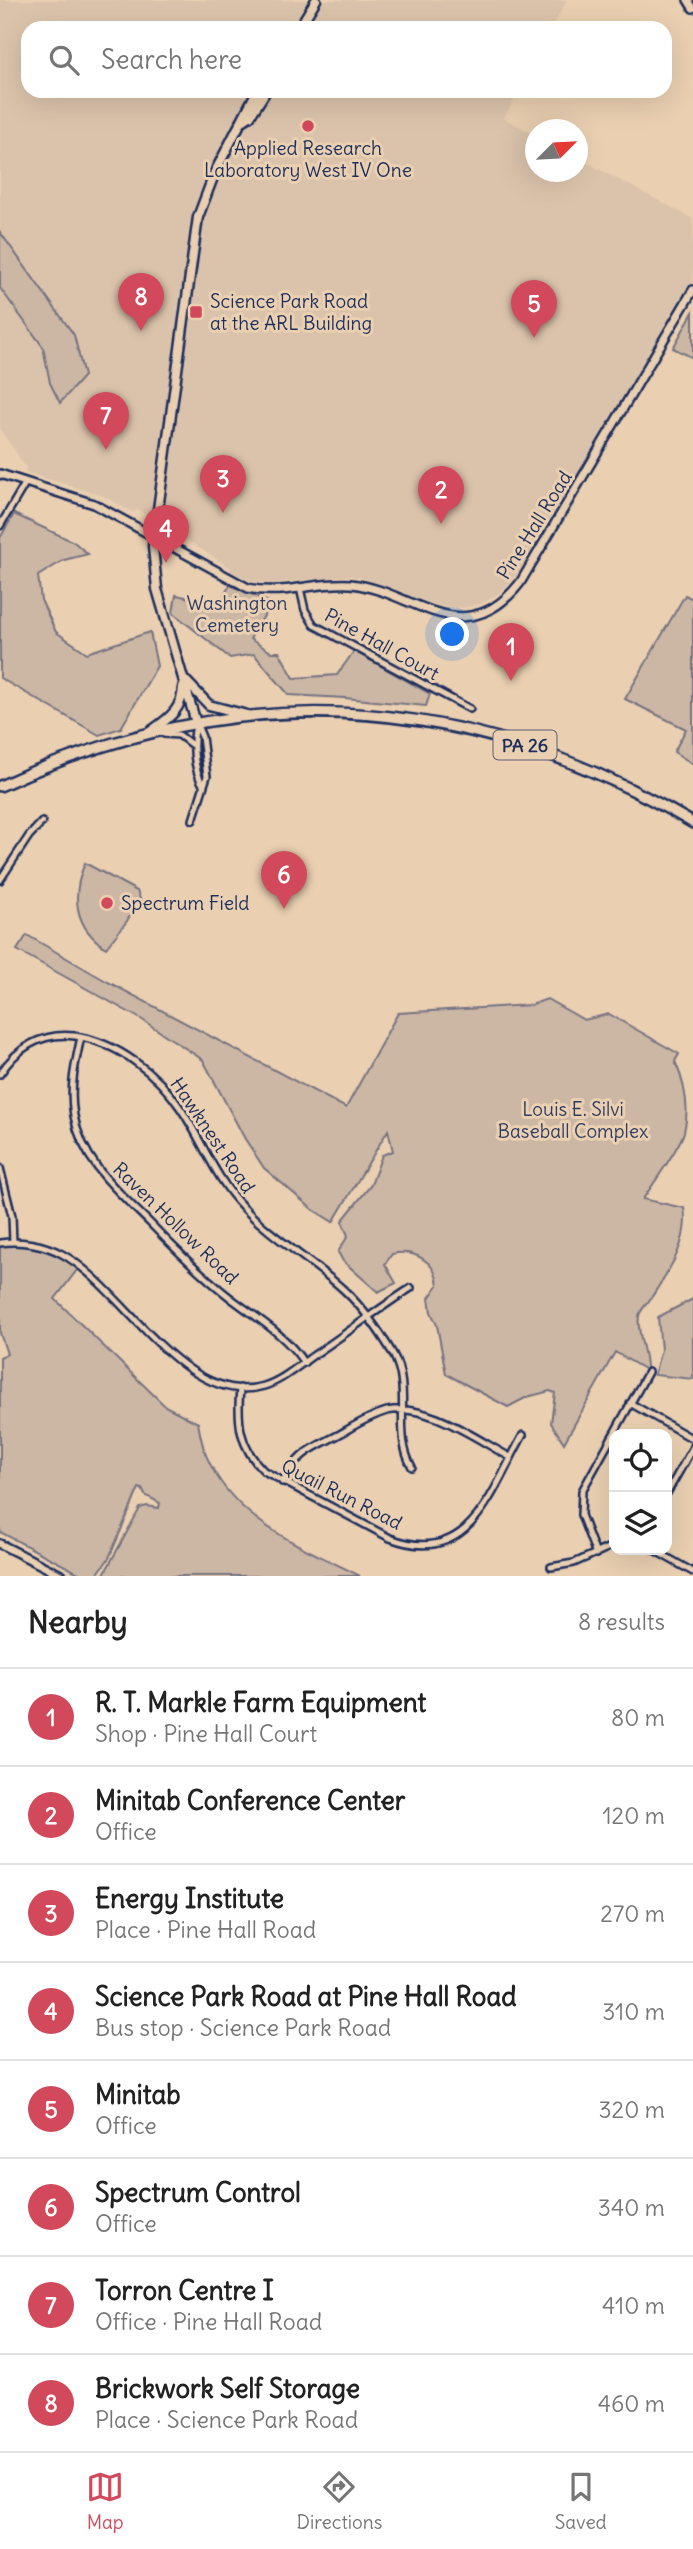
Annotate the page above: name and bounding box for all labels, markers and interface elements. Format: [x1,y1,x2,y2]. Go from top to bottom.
search box [21,21,672,98]
icon: search [45,41,83,79]
text: Search here [101,43,242,76]
marker: Applied Research Laboratory West IV One [300,118,316,134]
north arrow [525,119,588,182]
place label: Applied Research Laboratory West IV One [204,136,412,182]
pin: 8 [118,273,164,331]
pin: 5 [511,280,557,338]
place label: Science Park Road at the ARL Building [210,289,372,335]
marker: Science Park Road at the ARL Building [188,304,204,320]
pin: 7 [83,392,129,450]
pin: 3 [200,455,246,513]
pin: 2 [418,466,464,524]
street label: Pine Hall Road [491,466,577,584]
pin: 4 [143,505,189,563]
park label: Washington Cemetery [186,591,288,637]
street label: Pine Hall Court [321,603,443,685]
your location [435,617,469,651]
pin: 1 [488,623,534,681]
road number: PA 26 [494,730,556,760]
pin: 6 [261,851,307,909]
place label: Spectrum Field [121,891,249,915]
marker: Spectrum Field [99,895,115,911]
street label: Hawknest Road [165,1073,261,1197]
park label: Louis E. Silvi Baseball Complex [498,1097,649,1143]
street label: Raven Hollow Road [108,1157,244,1289]
map controls [609,1429,672,1555]
button: locate [609,1429,672,1492]
street label: Quail Run Road [278,1453,406,1535]
button: layers [609,1492,672,1555]
text: Nearby [28,1603,128,1641]
text: 8 results [578,1607,665,1636]
text: R. T. Markle Farm Equipment [95,1686,426,1719]
text: 1 [46,1703,56,1732]
text: 80 m [611,1703,665,1732]
text: Shop · Pine Hall Court [95,1719,317,1748]
text: Minitab Conference Center [95,1784,405,1817]
text: 2 [45,1801,57,1830]
text: 120 m [602,1801,665,1830]
text: Office [95,1817,157,1846]
text: Energy Institute [95,1882,284,1915]
text: 3 [44,1899,58,1928]
text: 270 m [600,1899,665,1928]
text: Place · Pine Hall Road [95,1915,316,1944]
text: Science Park Road at Pine Hall Road [95,1980,516,2013]
text: 4 [44,1997,58,2026]
text: 310 m [602,1997,665,2026]
text: Bus stop · Science Park Road [95,2013,391,2042]
text: Minitab [95,2078,181,2111]
text: 5 [44,2095,58,2124]
text: 320 m [599,2095,665,2124]
text: Office [95,2111,157,2140]
text: Spectrum Control [95,2176,301,2209]
text: 6 [44,2193,58,2222]
text: 340 m [598,2193,665,2222]
text: Office [95,2209,157,2238]
text: Torron Centre I [95,2274,274,2307]
text: 7 [45,2291,57,2320]
text: 410 m [602,2291,665,2320]
text: Office · Pine Hall Road [95,2307,322,2336]
text: Brickwork Self Storage [95,2372,360,2405]
text: 8 [44,2389,58,2418]
text: 460 m [598,2389,665,2418]
text: Place · Science Park Road [95,2405,358,2434]
tab: Map [86,2468,124,2534]
tab: Directions [297,2468,382,2534]
tab: Saved [555,2468,607,2534]

